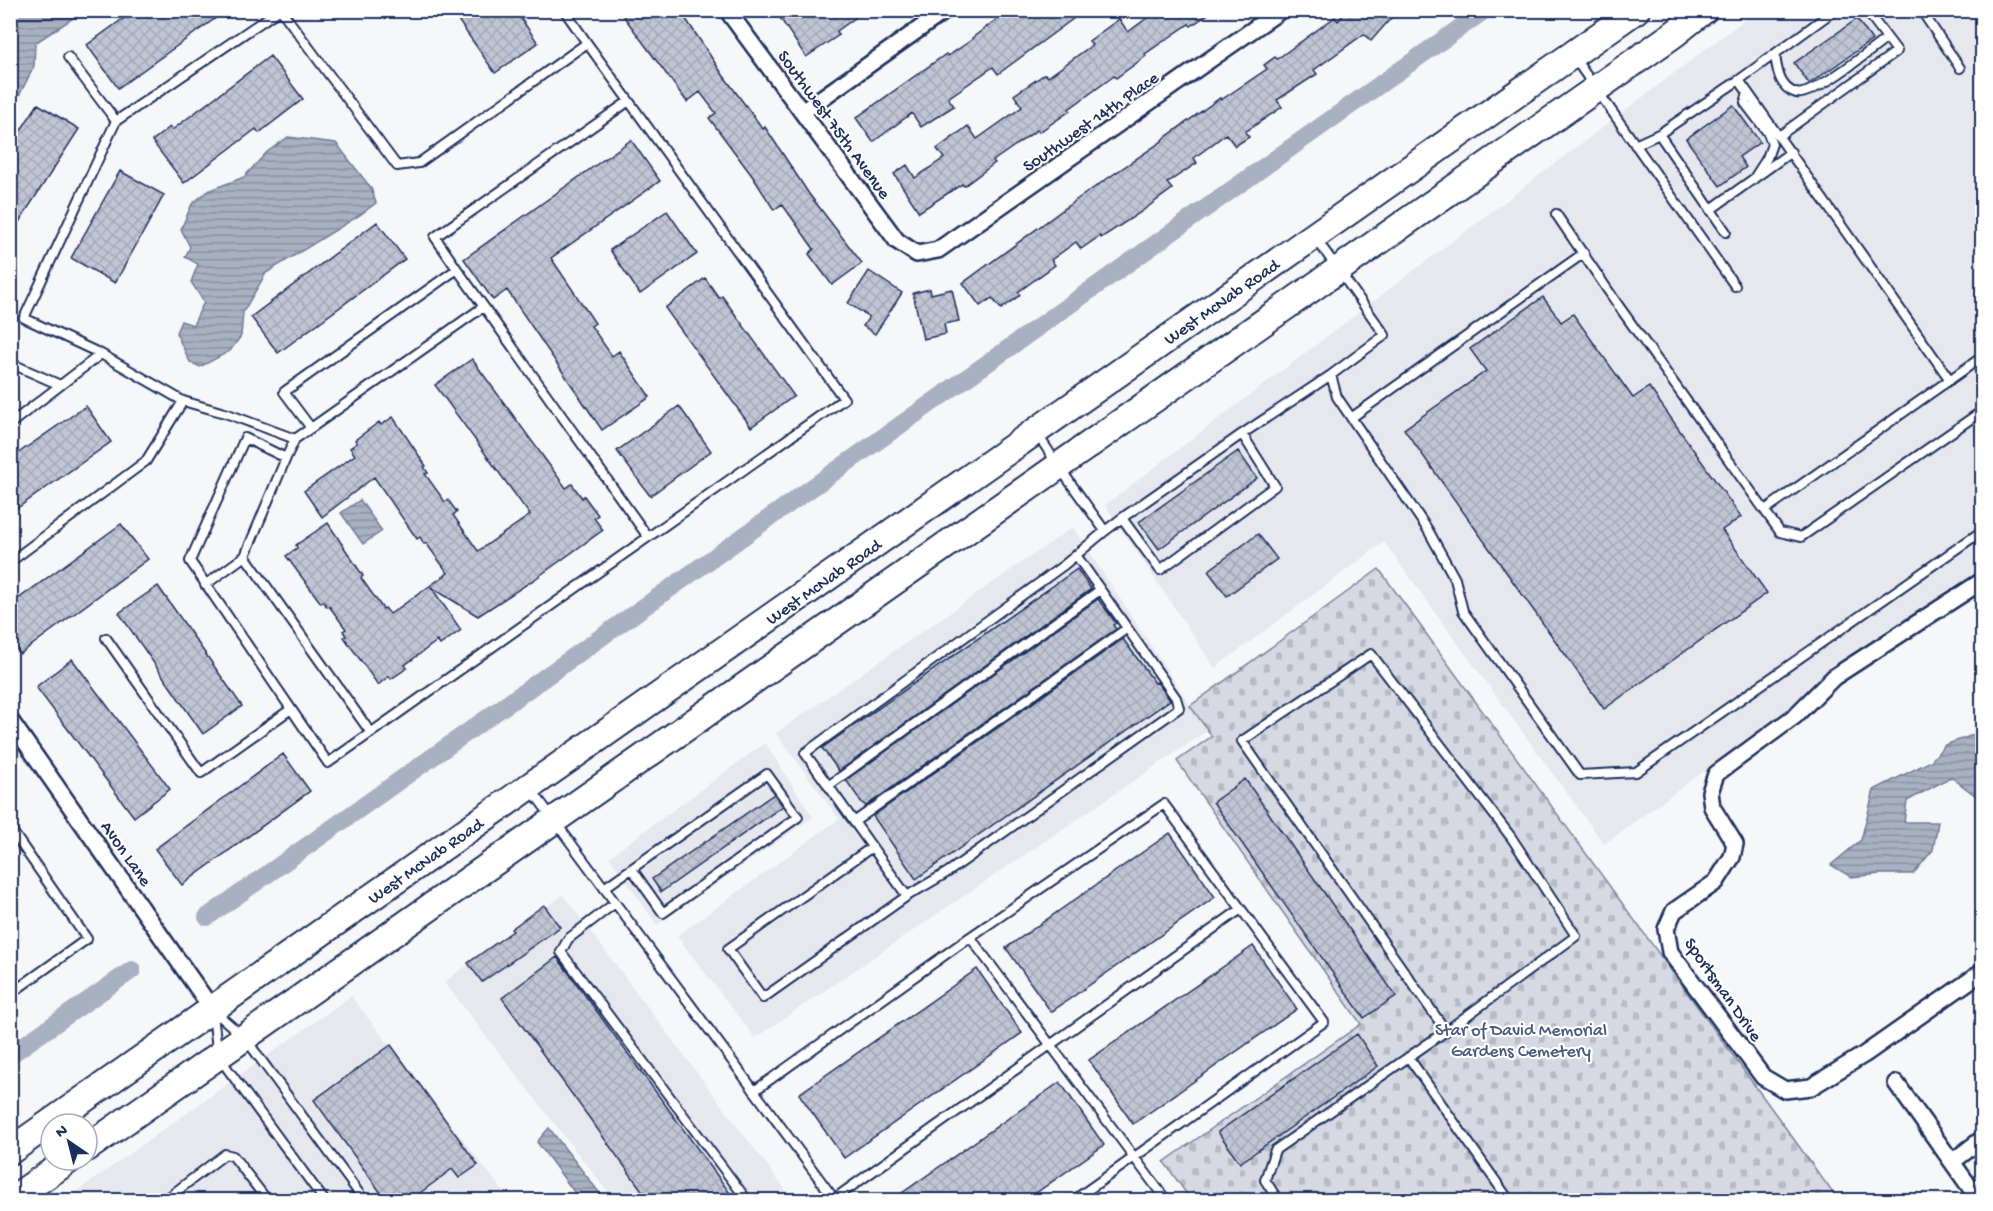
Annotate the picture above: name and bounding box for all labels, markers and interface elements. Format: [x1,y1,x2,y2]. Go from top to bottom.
street label: Southwest 75th Avenue [772,47,894,205]
street label: Southwest 14th Place [1019,68,1164,178]
street label: West McNab Road [1161,255,1285,351]
street label: West McNab Road [763,535,887,631]
street label: West McNab Road [365,814,489,910]
street label: Avon Lane [95,818,156,892]
street label: Sportsman Drive [1678,935,1766,1047]
park label: Star of David Memorial Gardens Cemetery [1435,1021,1607,1063]
north arrow [39,1112,99,1172]
text: N [53,1121,73,1143]

